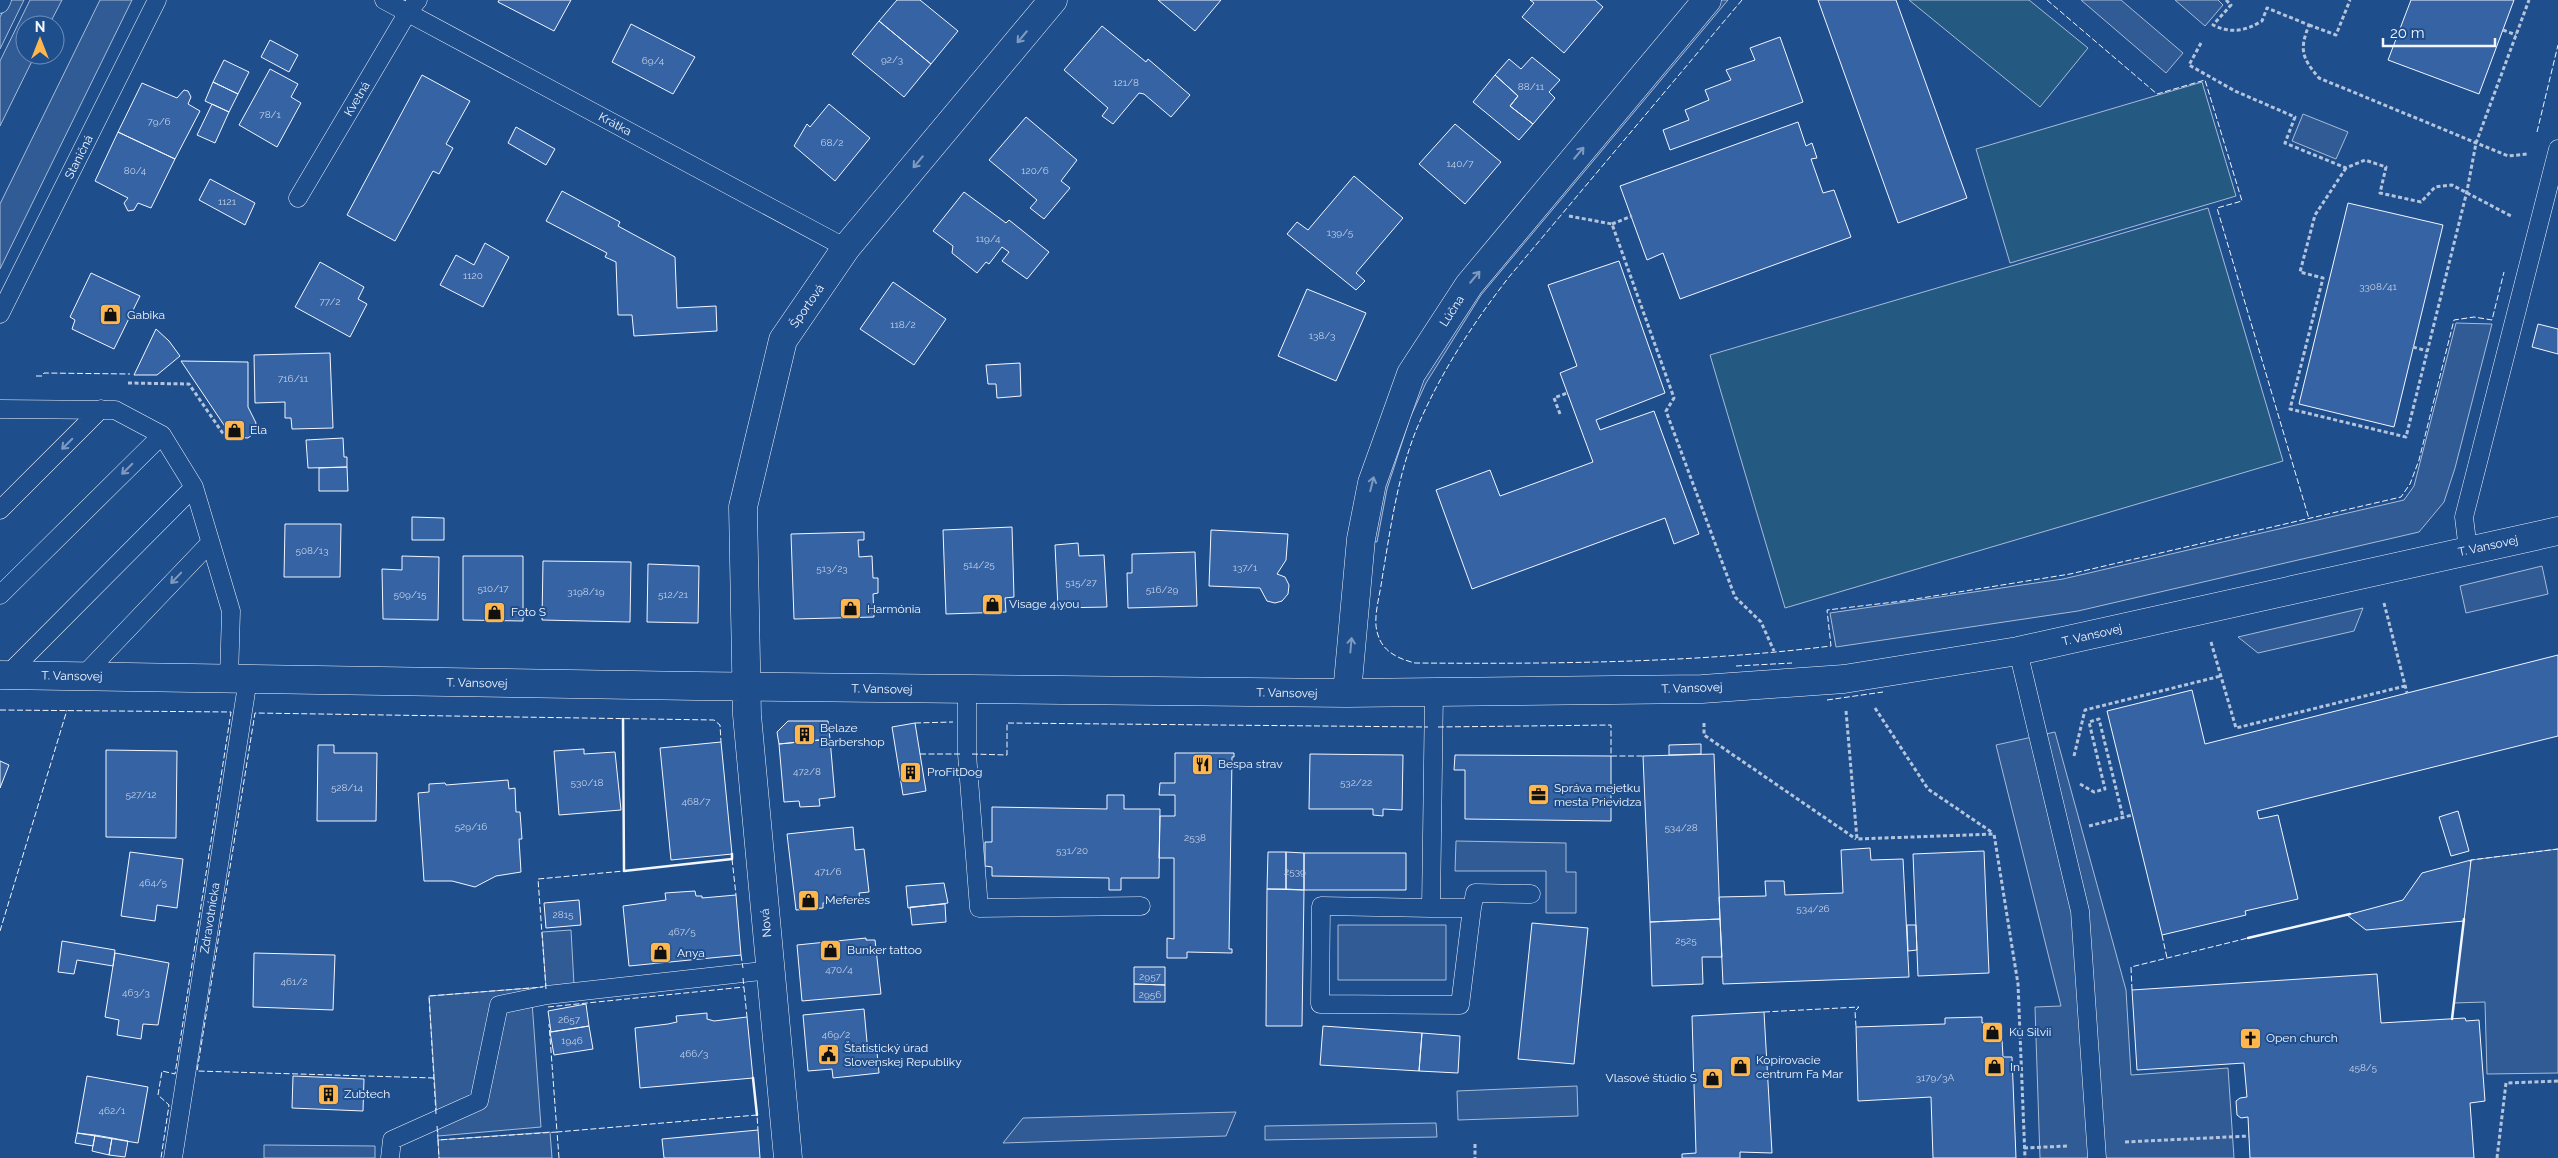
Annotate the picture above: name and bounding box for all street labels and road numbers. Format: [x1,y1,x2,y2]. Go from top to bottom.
street label: Kvetná [341,79,373,119]
street label: Krátka [596,110,634,138]
street label: Staničná [62,133,96,181]
street label: Športová [787,282,827,330]
street label: Lúčna [1437,293,1467,329]
street label: T. Vansovej [2457,533,2519,559]
street label: T. Vansovej [2061,621,2123,649]
street label: T. Vansovej [41,668,103,684]
street label: T. Vansovej [446,675,508,691]
street label: T. Vansovej [1661,680,1723,696]
street label: T. Vansovej [851,681,913,697]
street label: T. Vansovej [1256,685,1318,701]
street label: Zdravotnícka [197,882,223,954]
street label: Nová [758,908,774,938]

